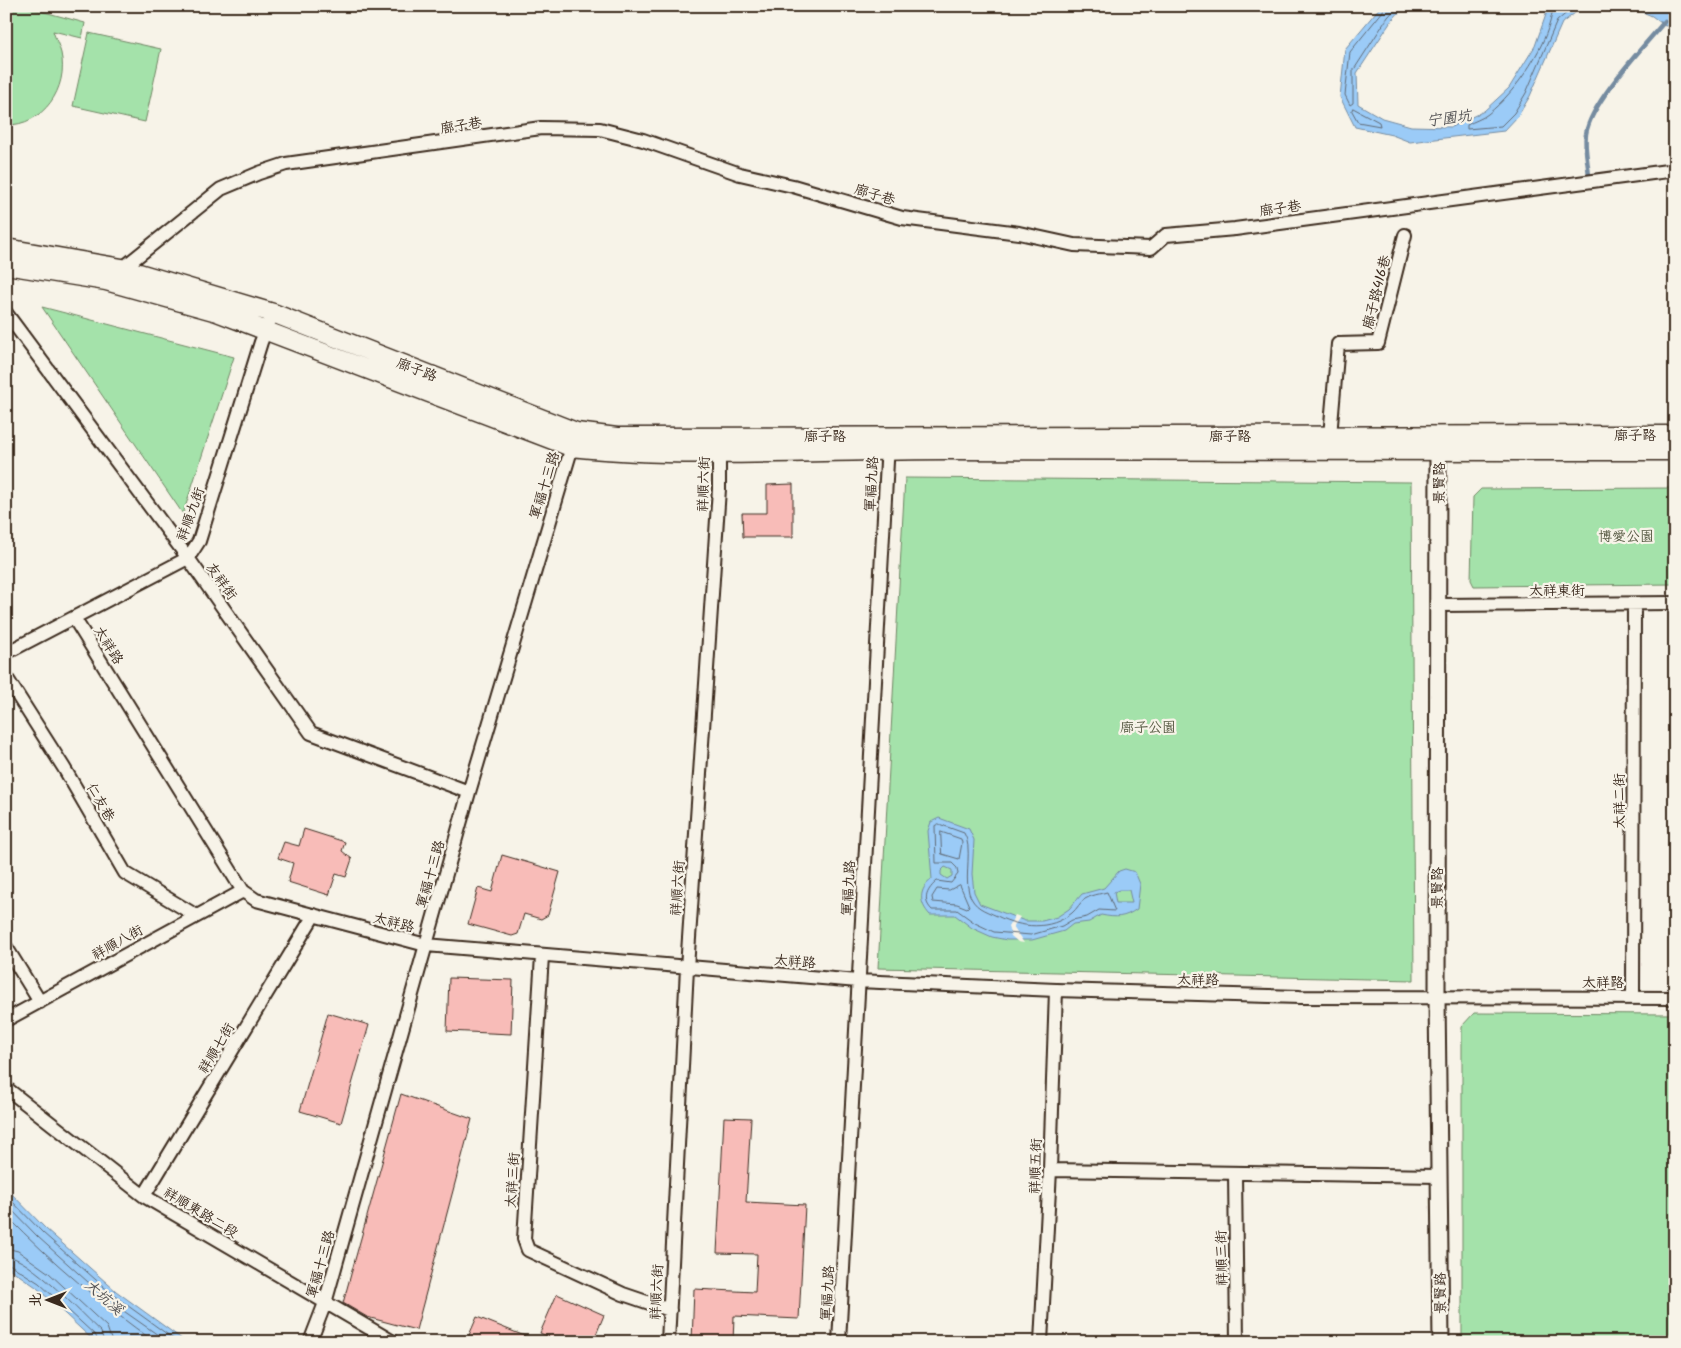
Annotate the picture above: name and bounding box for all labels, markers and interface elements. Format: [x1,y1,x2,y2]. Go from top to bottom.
water label: 宁園坑 [1425,104,1475,134]
street label: 廍子巷 [439,112,485,140]
street label: 廍子巷 [851,178,899,212]
street label: 廍子巷 [1258,195,1303,223]
street label: 廍子路416巷 [1357,252,1397,332]
street label: 廍子路 [393,352,440,388]
street label: 廍子路 [1614,425,1656,447]
street label: 廍子路 [804,426,846,448]
street label: 廍子路 [1209,426,1251,448]
street label: 軍福十三路 [524,449,566,522]
street label: 祥順六街 [692,456,716,512]
street label: 軍福九路 [860,456,884,513]
street label: 景賢路 [1429,462,1451,504]
street label: 祥順九街 [171,484,211,544]
park label: 博愛公園 [1598,526,1654,548]
street label: 友祥街 [200,558,242,605]
street label: 太祥東街 [1529,580,1585,602]
street label: 太祥路 [88,622,129,669]
park label: 廍子公園 [1120,717,1176,739]
street label: 太祥二街 [1609,773,1631,829]
street label: 仁友巷 [80,779,121,827]
street label: 軍福十三路 [411,838,451,911]
street label: 祥順六街 [665,859,691,917]
street label: 軍福九路 [837,860,861,917]
street label: 景賢路 [1427,867,1449,909]
street label: 太祥路 [371,907,417,939]
street label: 祥順八街 [88,920,147,966]
street label: 太祥路 [773,949,817,975]
street label: 太祥路 [1177,969,1219,991]
street label: 太祥路 [1582,972,1624,994]
street label: 祥順七街 [193,1019,241,1078]
street label: 祥順五街 [1024,1138,1048,1194]
street label: 太祥三街 [500,1151,526,1209]
street label: 祥順東路二段 [159,1182,242,1244]
street label: 軍福十三路 [301,1228,341,1301]
street label: 祥順三街 [1211,1230,1233,1286]
street label: 祥順六街 [645,1264,669,1321]
street label: 軍福九路 [816,1265,840,1322]
street label: 景賢路 [1430,1272,1452,1314]
water label: 大坑溪 [78,1274,129,1322]
north arrow [22,1276,72,1326]
text: 北 [25,1293,47,1307]

